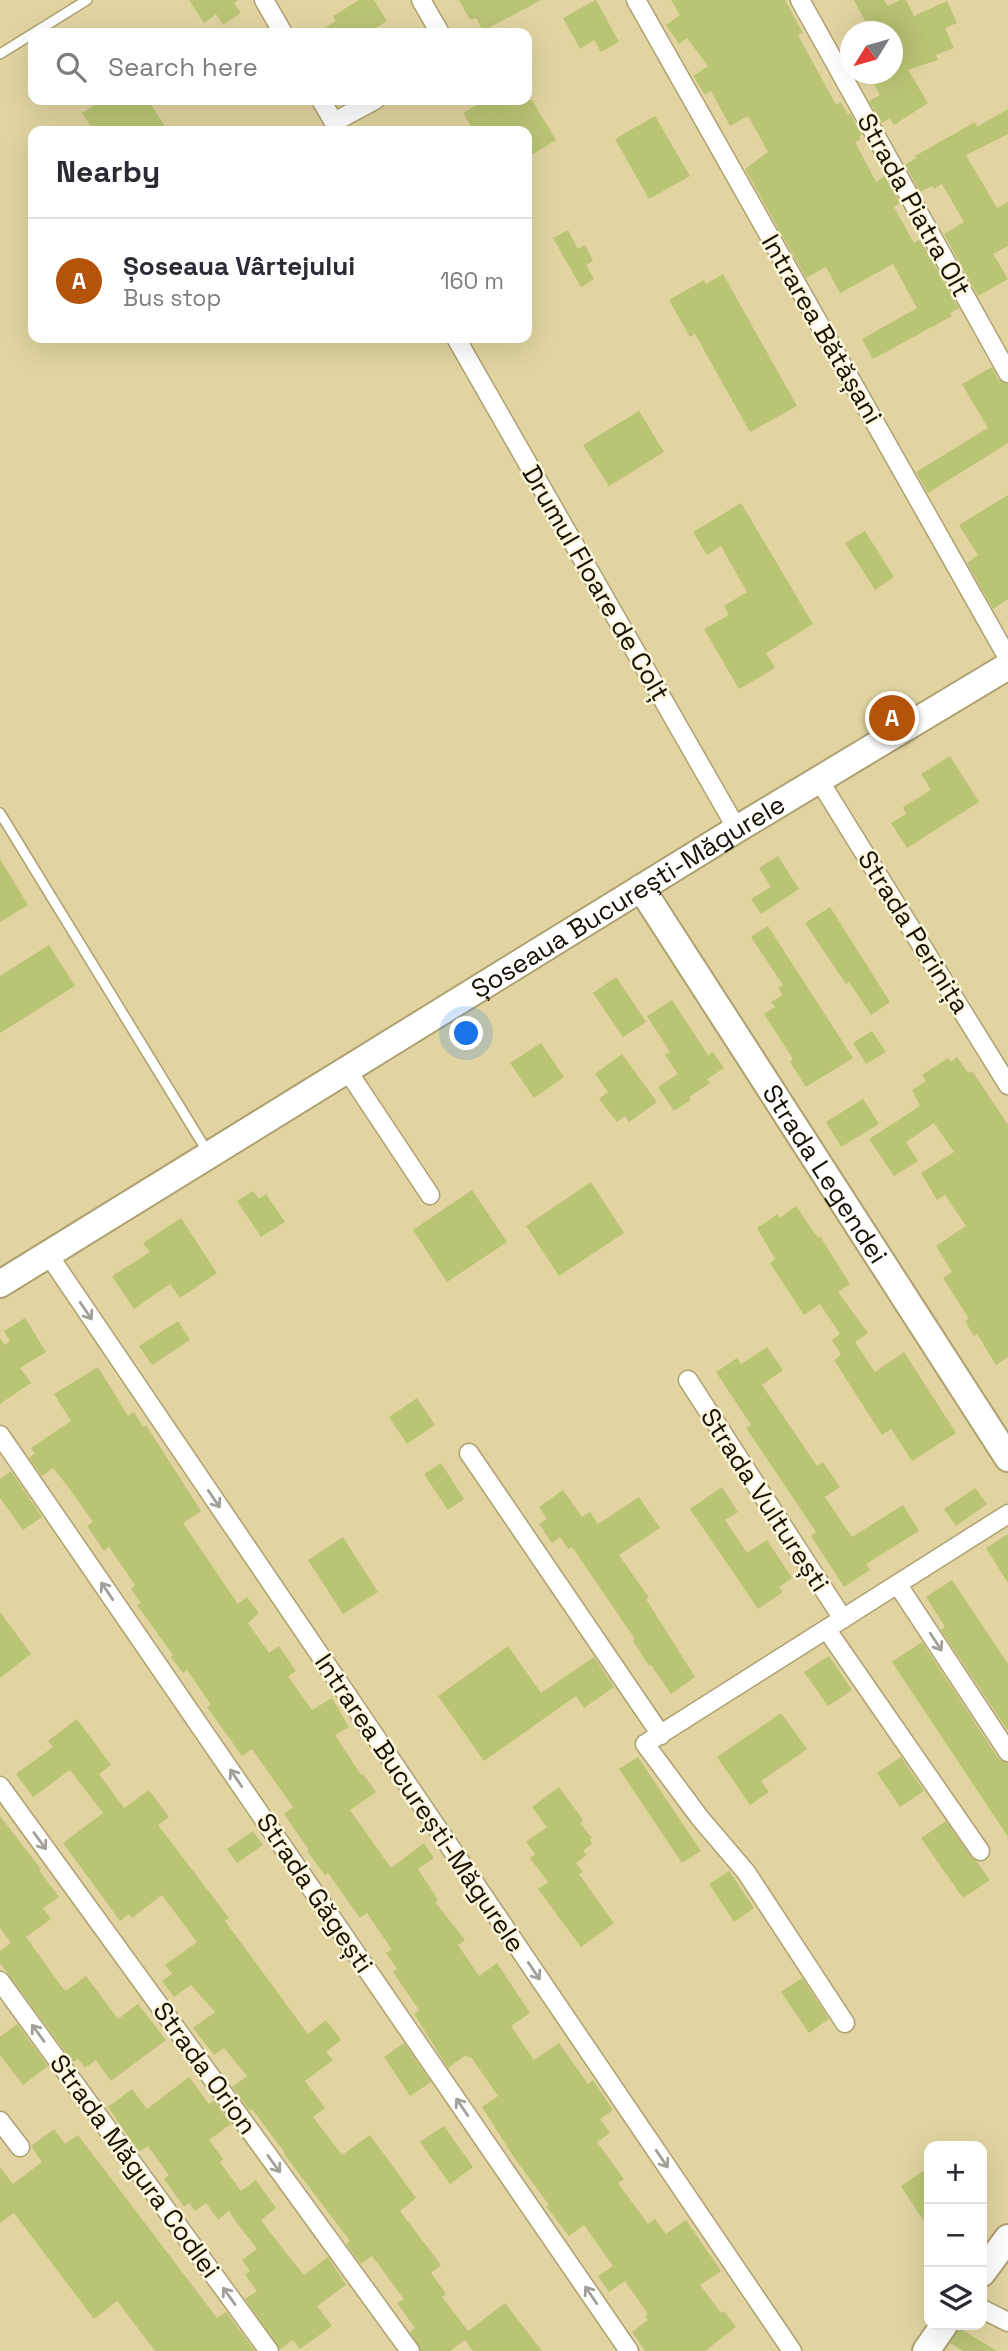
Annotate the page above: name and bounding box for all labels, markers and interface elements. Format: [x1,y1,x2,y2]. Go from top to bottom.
north arrow [840,21,903,84]
search box [28,28,532,105]
icon: search [52,48,90,86]
text: Search here [108,50,258,84]
street label: Strada Piatra Olt [849,107,979,303]
text: Nearby [56,152,160,191]
street label: Intrarea Bătășani [754,228,890,430]
text: Șoseaua Vârtejului [123,249,355,283]
text: A [72,266,86,296]
text: 160 m [440,266,504,296]
text: Bus stop [123,283,221,313]
street label: Drumul Floare de Colț [515,459,677,707]
pin: A [869,692,915,744]
street label: Șoseaua București-Măgurele [465,787,791,1006]
street label: Strada Perinița [850,844,978,1020]
your location [449,1016,483,1050]
street label: Strada Legendei [755,1078,895,1270]
one-way arrow [79,1301,93,1320]
street label: Strada Vulturești [693,1402,837,1598]
one-way arrow [207,1489,221,1508]
one-way arrow [100,1582,114,1601]
one-way arrow [928,1632,943,1651]
street label: Intrarea București-Măgurele [307,1647,533,1959]
one-way arrow [229,1769,243,1788]
street label: Strada Găgești [249,1806,381,1980]
one-way arrow [33,1831,47,1850]
one-way arrow [527,1961,541,1980]
street label: Strada Orion [145,1995,265,2141]
one-way arrow [30,2024,45,2043]
street label: Strada Măgura Codlei [42,2047,228,2285]
one-way arrow [455,2098,469,2117]
map controls [924,2141,987,2330]
button: + [924,2141,987,2204]
one-way arrow [655,2149,669,2169]
one-way arrow [267,2154,281,2173]
button: − [924,2204,987,2267]
button: layers [924,2267,987,2330]
one-way arrow [584,2286,598,2305]
one-way arrow [222,2287,236,2306]

